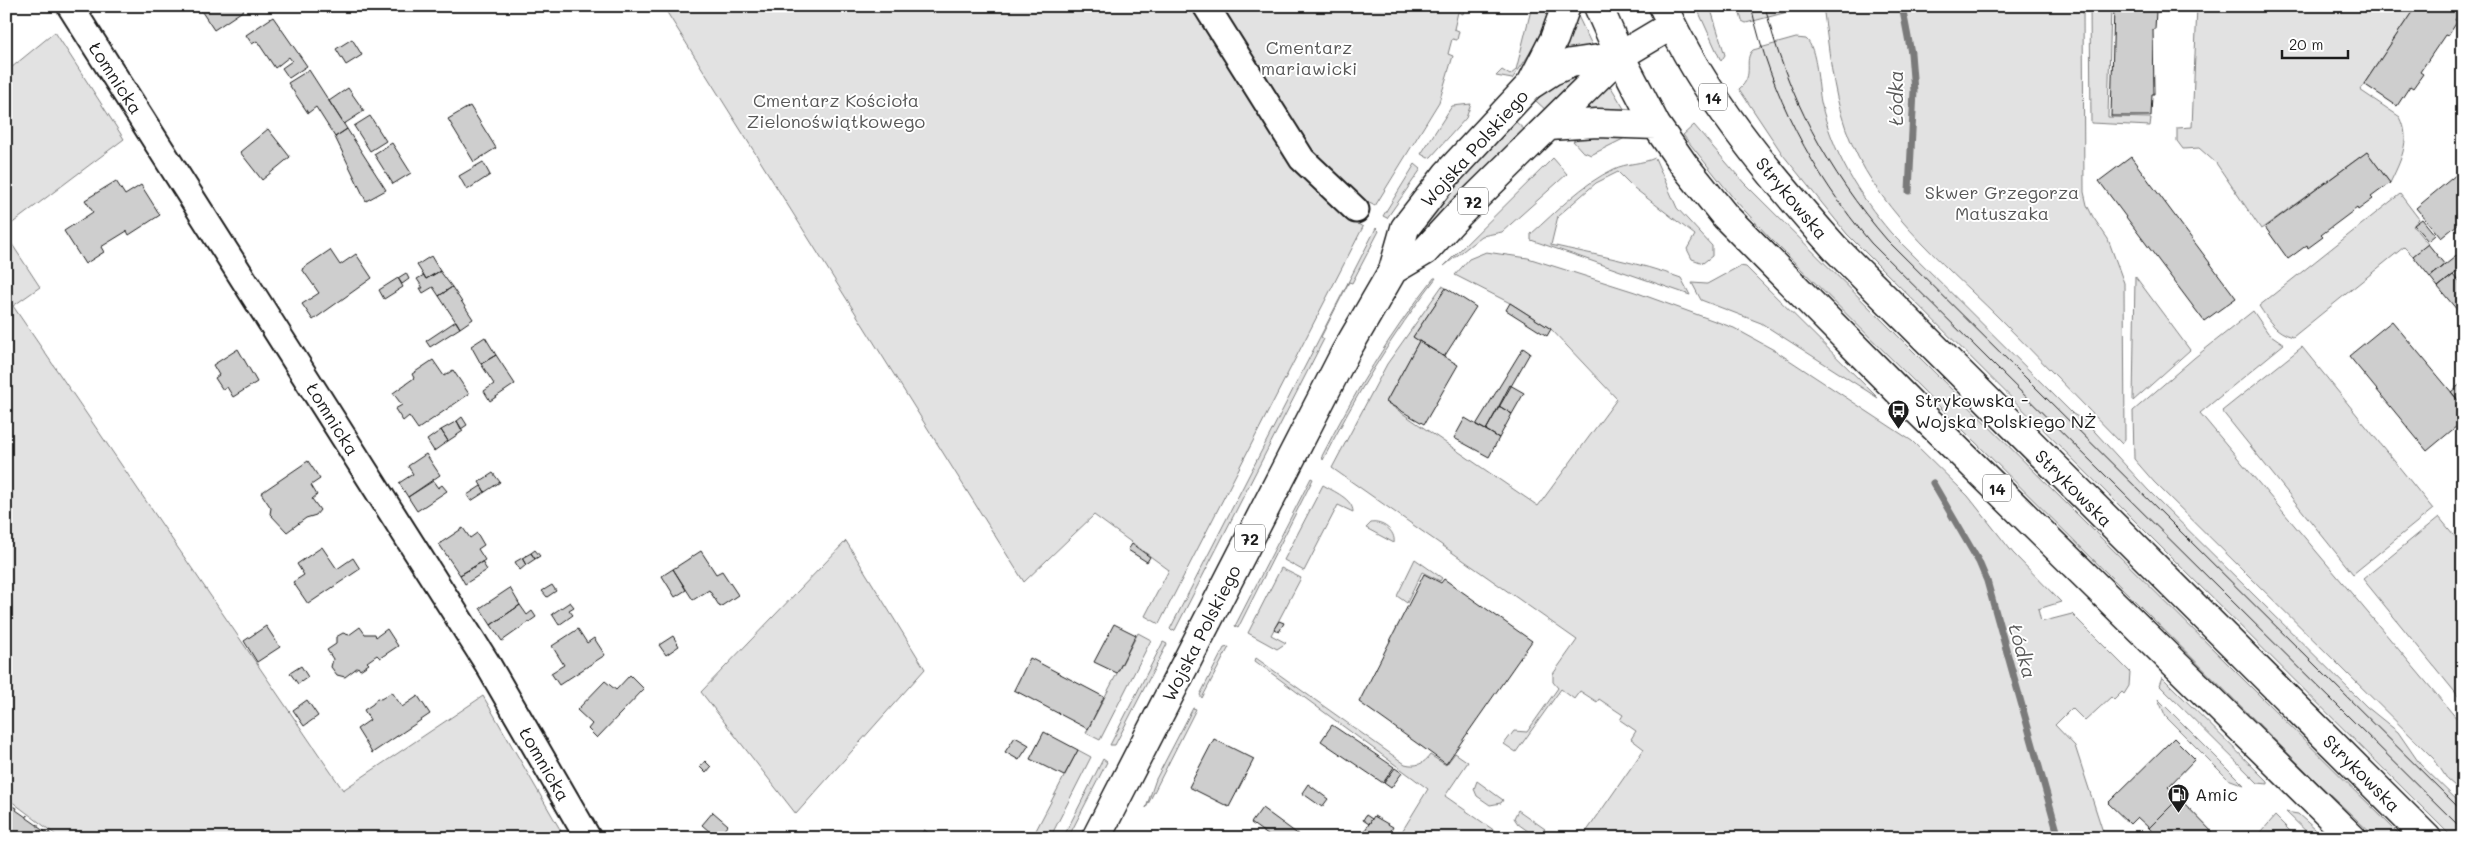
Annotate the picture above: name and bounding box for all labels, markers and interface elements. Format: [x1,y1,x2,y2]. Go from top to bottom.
scale bar [2282,28,2348,60]
text: 20 m [2289,34,2323,54]
park label: Cmentarz mariawicki [1261,35,1357,80]
street label: Łomnicka [84,37,148,119]
water label: Łódka [1883,70,1908,126]
street label: Wojska Polskiego [1415,84,1533,212]
road number: 14 [1699,84,1727,110]
park label: Cmentarz Kościoła Zielonoświątkowego [747,88,926,133]
street label: Strykowska [1751,152,1833,244]
park label: Skwer Grzegorza Matuszaka [1925,180,2079,225]
road number: 72 [1458,188,1488,215]
street label: Łomnicka [301,378,365,460]
place label: Strykowska - Wojska Polskiego NŻ [1915,388,2096,433]
bus stop icon: Strykowska - Wojska Polskiego NŻ [1887,398,1911,429]
street label: Strykowska [2030,444,2118,532]
road number: 14 [1983,474,2011,502]
road number: 72 [1235,524,1265,552]
street label: Wojska Polskiego [1156,560,1246,705]
water label: Łódka [2003,621,2043,681]
street label: Łomnicka [514,723,576,805]
street label: Strykowska [2318,729,2406,817]
fuel station icon: Amic [2167,782,2191,813]
place label: Amic [2195,782,2238,806]

